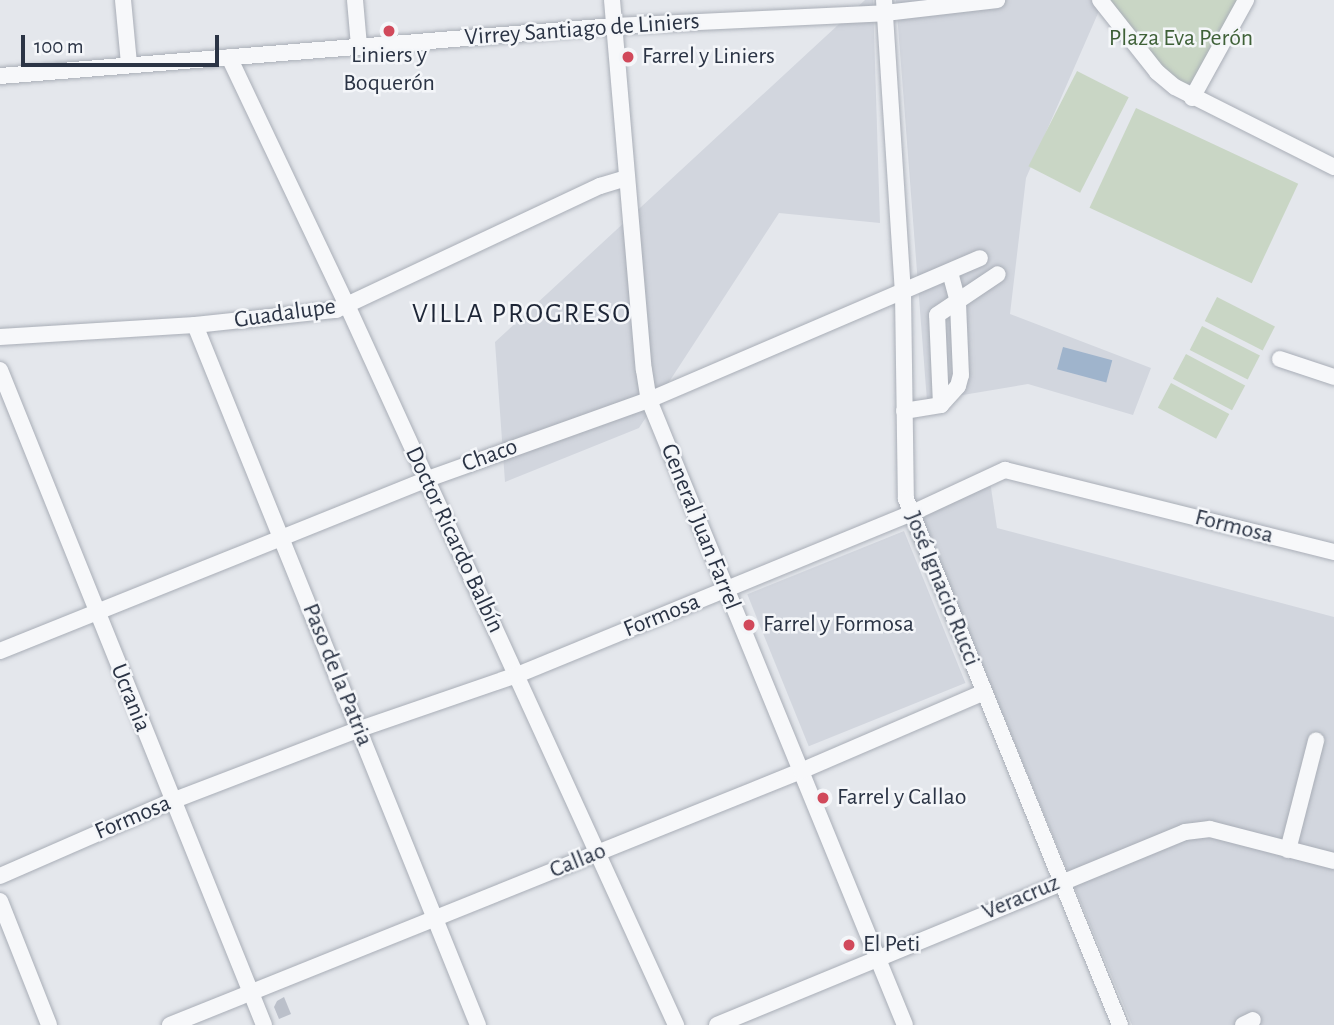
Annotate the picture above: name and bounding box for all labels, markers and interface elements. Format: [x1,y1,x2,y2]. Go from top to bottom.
street label: Virrey Santiago de Liniers [464,7,700,53]
scale bar [24,21,222,65]
marker: Liniers y Boquerón [381,23,397,39]
park label: Plaza Eva Perón [1109,25,1253,53]
text: 100 m [34,36,84,57]
place label: Liniers y Boquerón [343,42,435,98]
place label: Farrel y Liniers [642,43,775,71]
marker: Farrel y Liniers [620,49,636,65]
street label: Guadalupe [232,293,338,335]
district label: VILLA PROGRESO [414,297,630,331]
street label: Chaco [458,433,522,479]
street label: General Juan Farrel [654,440,746,614]
street label: Doctor Ricardo Balbín [398,442,510,638]
street label: Formosa [1192,503,1276,551]
street label: José Ignacio Rucci [898,508,986,670]
street label: Formosa [620,588,704,644]
street label: Paso de la Patria [295,599,379,751]
place label: Farrel y Formosa [763,611,914,639]
marker: Farrel y Formosa [741,617,757,633]
street label: Ucrania [103,660,157,736]
place label: Farrel y Callao [837,784,966,812]
street label: Formosa [91,789,175,847]
marker: Farrel y Callao [815,790,831,806]
street label: Callao [546,837,610,885]
street label: Veracruz [978,869,1064,927]
place label: El Peti [863,931,920,959]
marker: El Peti [841,937,857,953]

